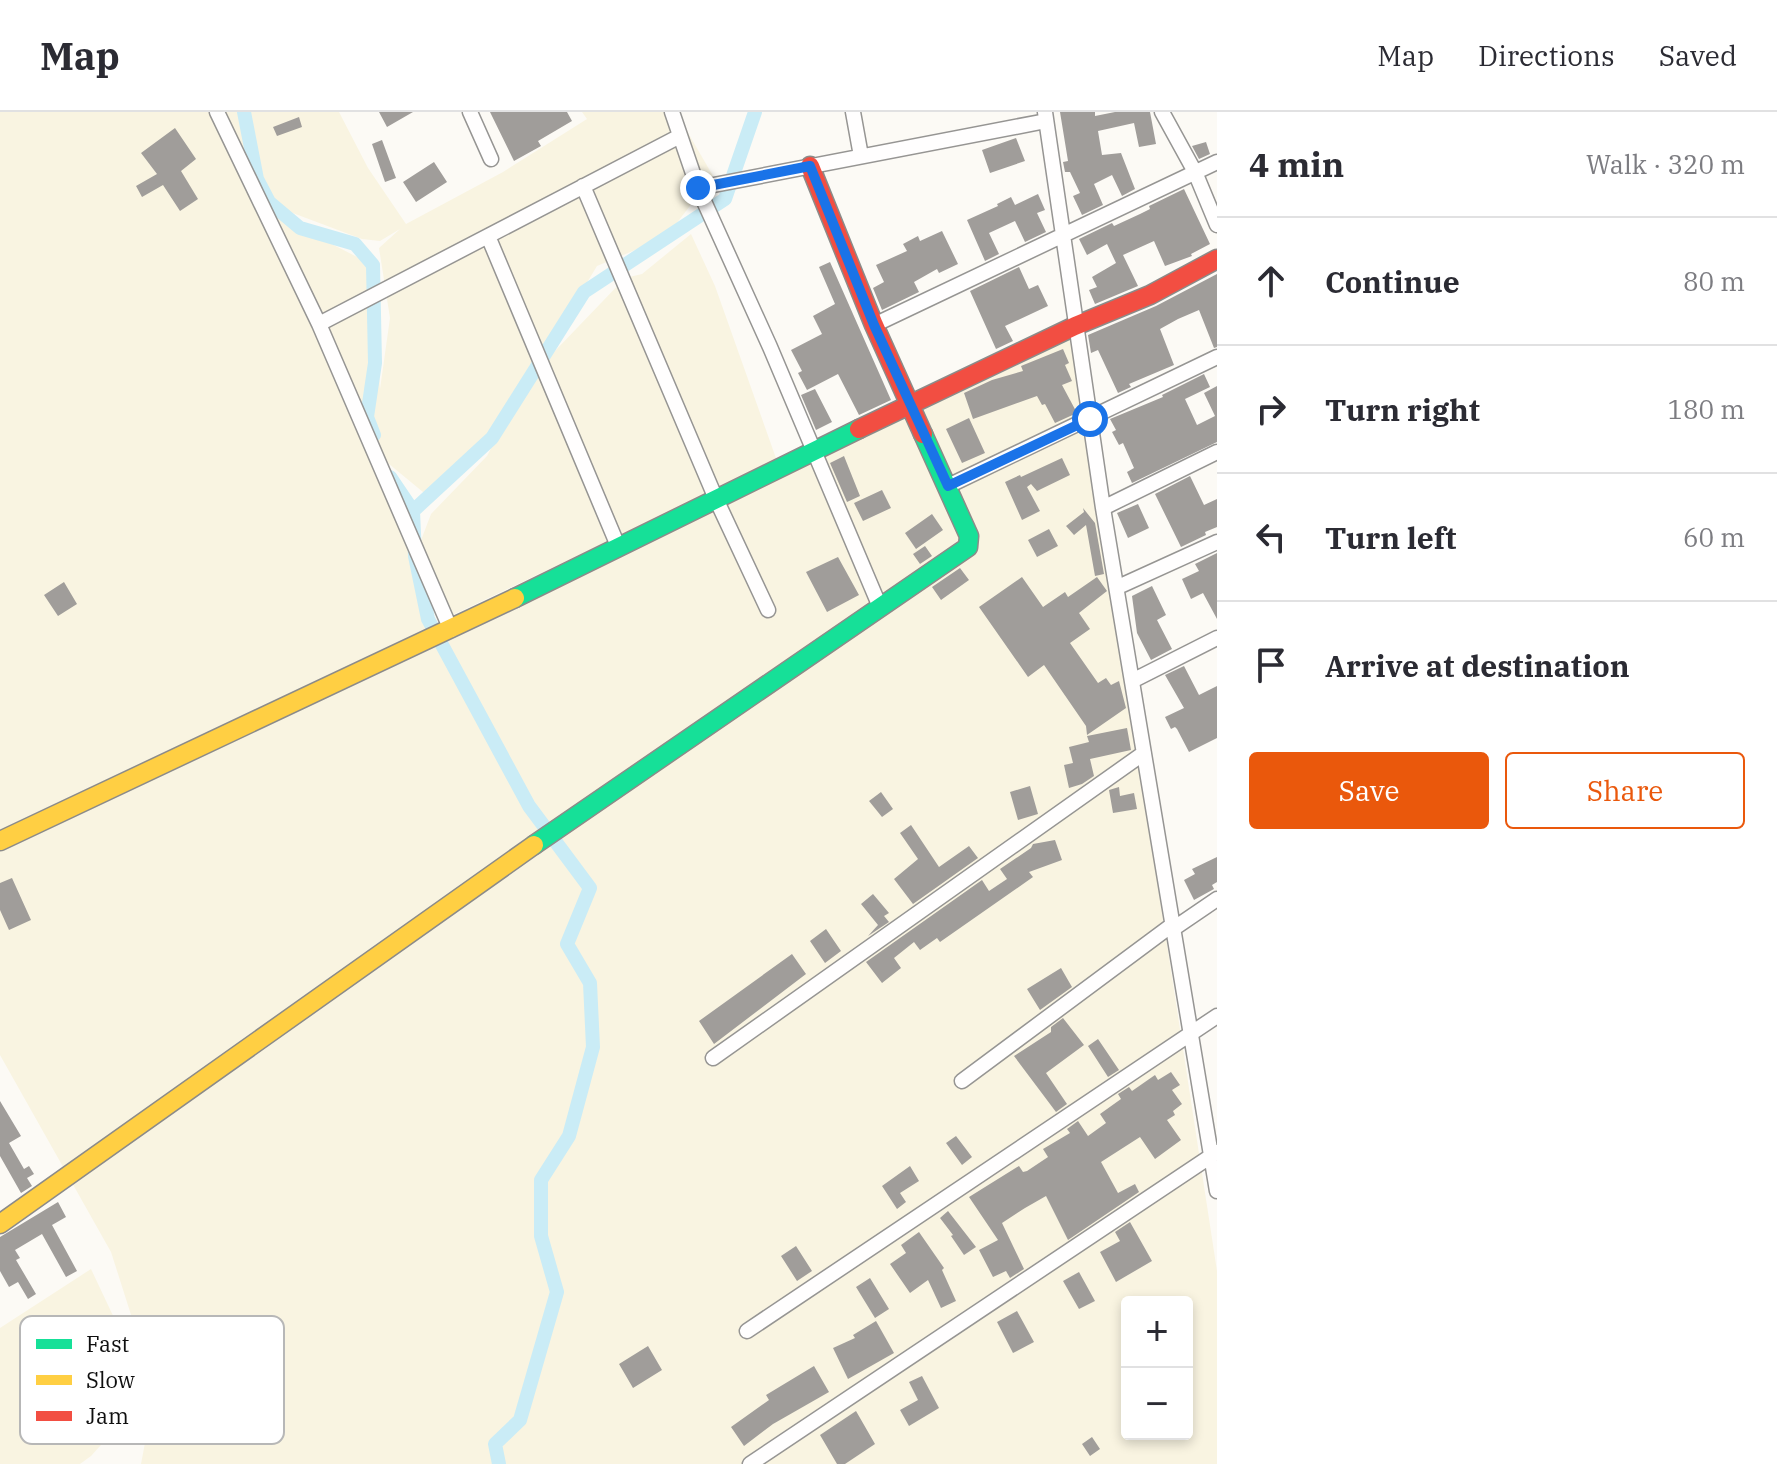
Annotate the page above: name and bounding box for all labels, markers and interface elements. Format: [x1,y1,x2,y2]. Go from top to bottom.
text: Map [40,31,120,80]
text: Map [1377,37,1434,74]
text: Directions [1478,37,1615,74]
text: Saved [1659,37,1737,74]
text: 4 min [1249,142,1344,186]
text: Walk · 320 m [1586,147,1745,181]
route end [680,170,716,206]
icon: ahead [1249,259,1293,303]
text: Continue [1325,262,1460,301]
text: 80 m [1683,264,1745,298]
icon: right [1249,387,1293,431]
text: Turn right [1325,390,1480,429]
text: 180 m [1667,392,1745,426]
route start [1072,401,1108,437]
icon: left [1249,515,1293,559]
text: Turn left [1325,518,1457,557]
text: 60 m [1683,520,1745,554]
icon: arrive [1249,643,1293,687]
text: Arrive at destination [1325,646,1630,685]
button: Save [1249,752,1489,829]
button: Share [1505,752,1745,829]
map controls [1121,1296,1193,1440]
button: + [1121,1296,1193,1368]
legend [20,1316,284,1444]
text: Fast [86,1329,129,1358]
text: Slow [86,1365,135,1394]
button: − [1121,1368,1193,1440]
text: Jam [86,1401,129,1430]

